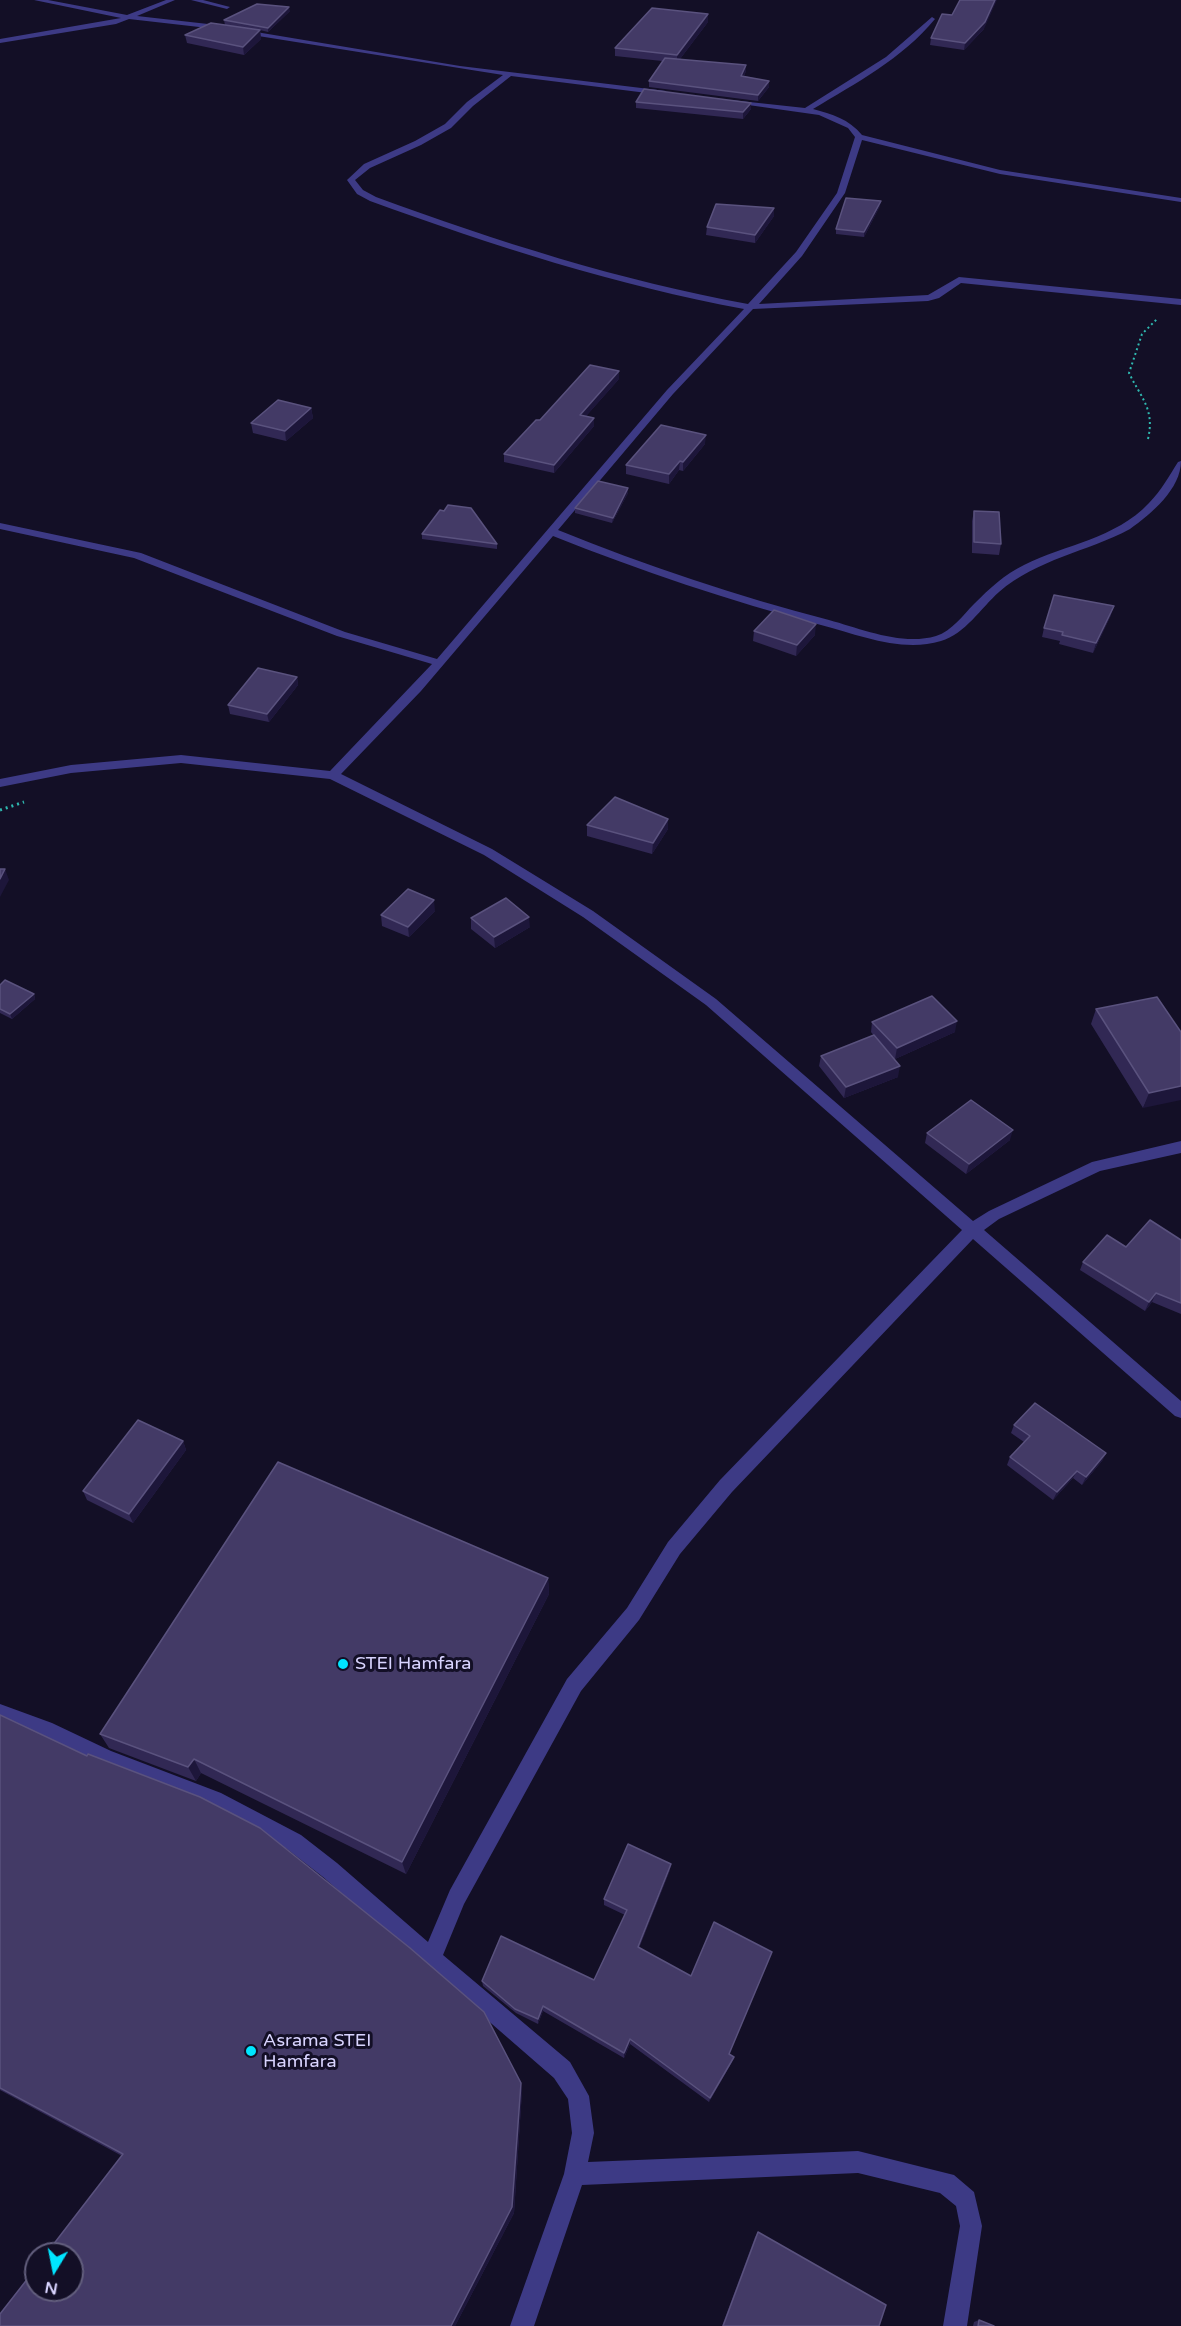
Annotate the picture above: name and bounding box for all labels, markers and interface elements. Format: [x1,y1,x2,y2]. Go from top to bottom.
place label: STEI Hamfara [355,1653,471,1675]
marker: STEI Hamfara [336,1657,350,1671]
place label: Asrama STEI Hamfara [263,2030,371,2072]
marker: Asrama STEI Hamfara [244,2044,258,2058]
north arrow [24,2242,84,2302]
text: N [43,2277,59,2299]

